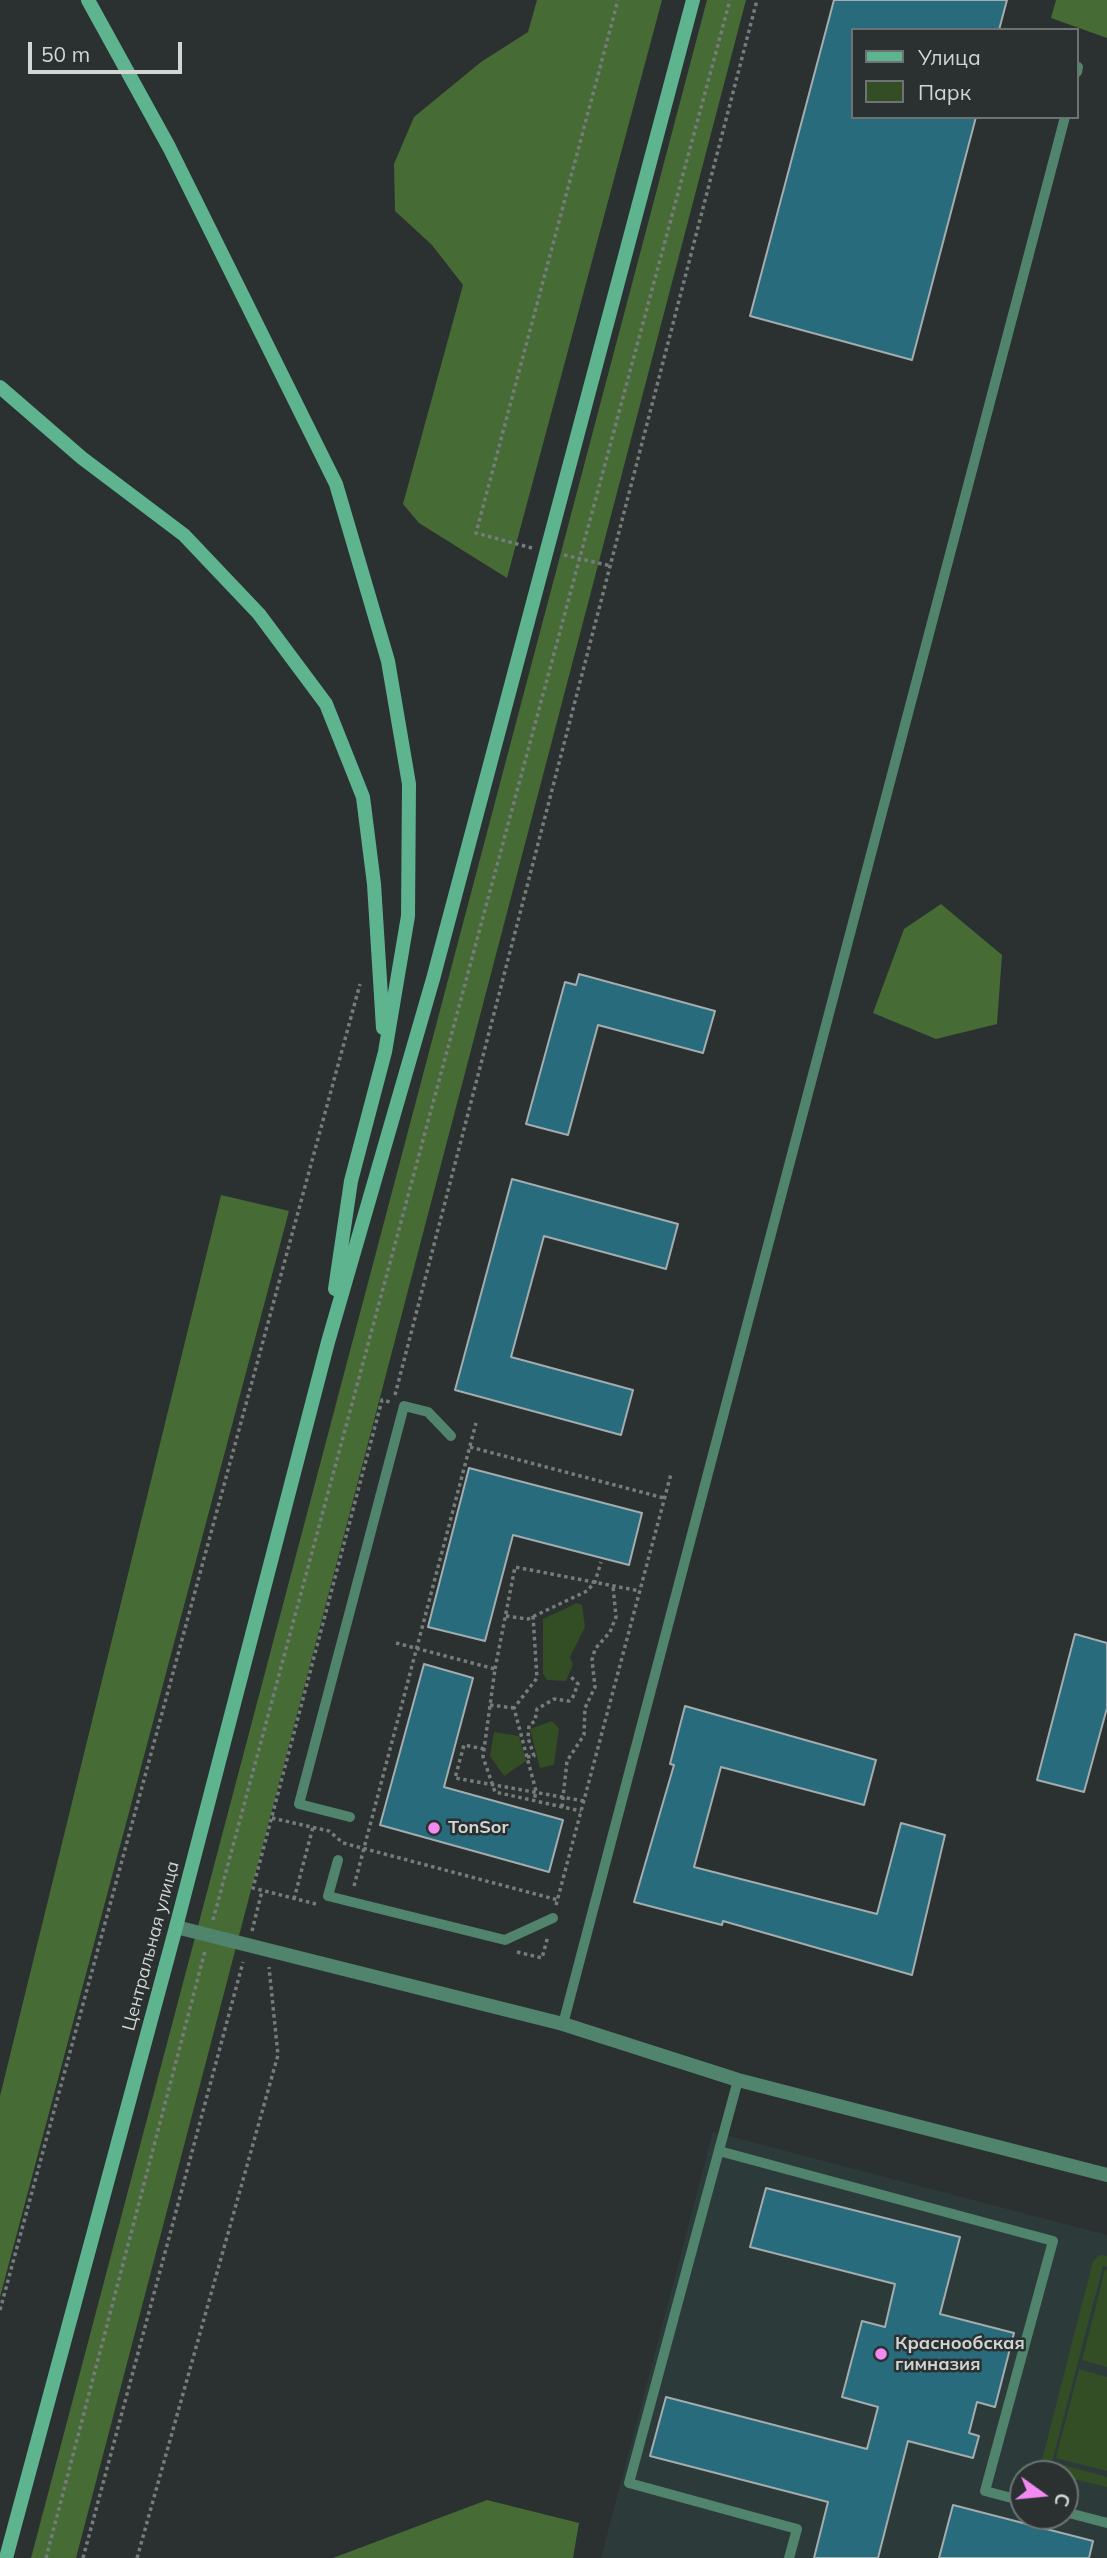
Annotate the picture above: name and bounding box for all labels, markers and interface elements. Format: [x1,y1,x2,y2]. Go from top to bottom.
scale bar [32,28,186,72]
legend [852,28,1079,119]
text: 50 m [41,41,90,67]
text: Улица [918,44,981,70]
text: Парк [918,79,971,105]
place label: TonSor [448,1817,509,1839]
marker: TonSor [426,1820,442,1836]
street label: Центральная улица [118,1859,184,2033]
place label: Краснообская гимназия [895,2333,1025,2376]
marker: Краснообская гимназия [873,2346,889,2362]
north arrow [1009,2460,1079,2530]
text: С [1049,2491,1076,2509]

